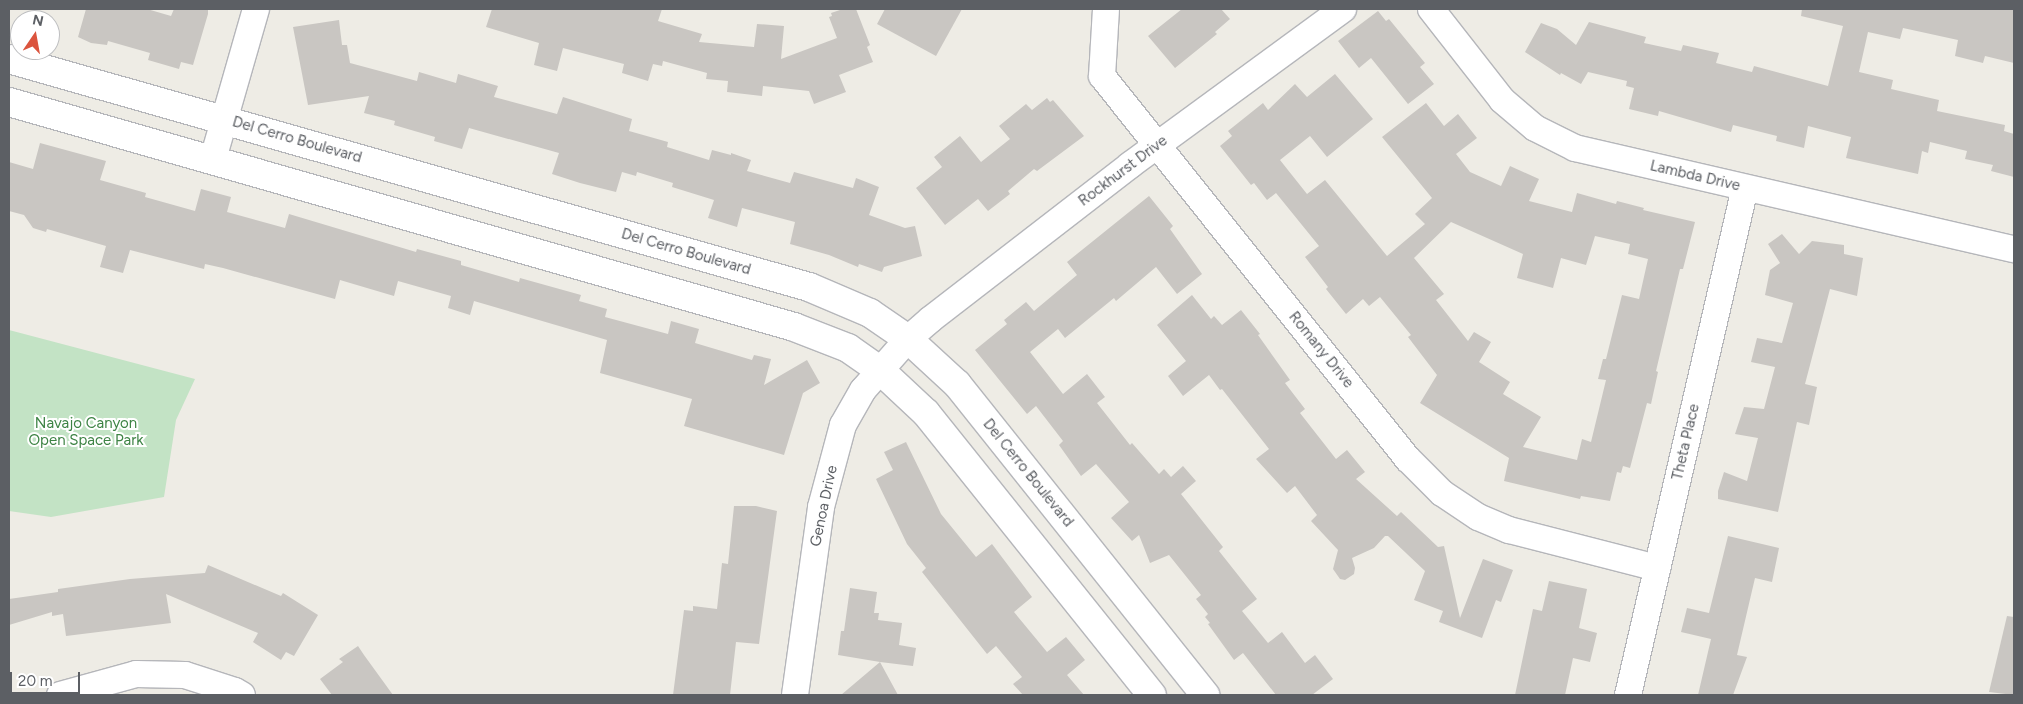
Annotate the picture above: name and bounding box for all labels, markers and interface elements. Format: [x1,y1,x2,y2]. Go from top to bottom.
north arrow [10,10,60,60]
text: N [31,11,45,30]
street label: Del Cerro Boulevard [230,113,364,167]
street label: Rockhurst Drive [1075,132,1171,210]
street label: Lambda Drive [1648,157,1742,195]
street label: Del Cerro Boulevard [619,225,753,279]
street label: Romany Drive [1285,308,1357,392]
street label: Theta Place [1668,402,1704,482]
park label: Navajo Canyon Open Space Park [28,414,144,449]
street label: Del Cerro Boulevard [979,415,1077,531]
street label: Genoa Drive [807,464,841,548]
scale bar [12,662,82,694]
text: 20 m [18,672,52,690]

